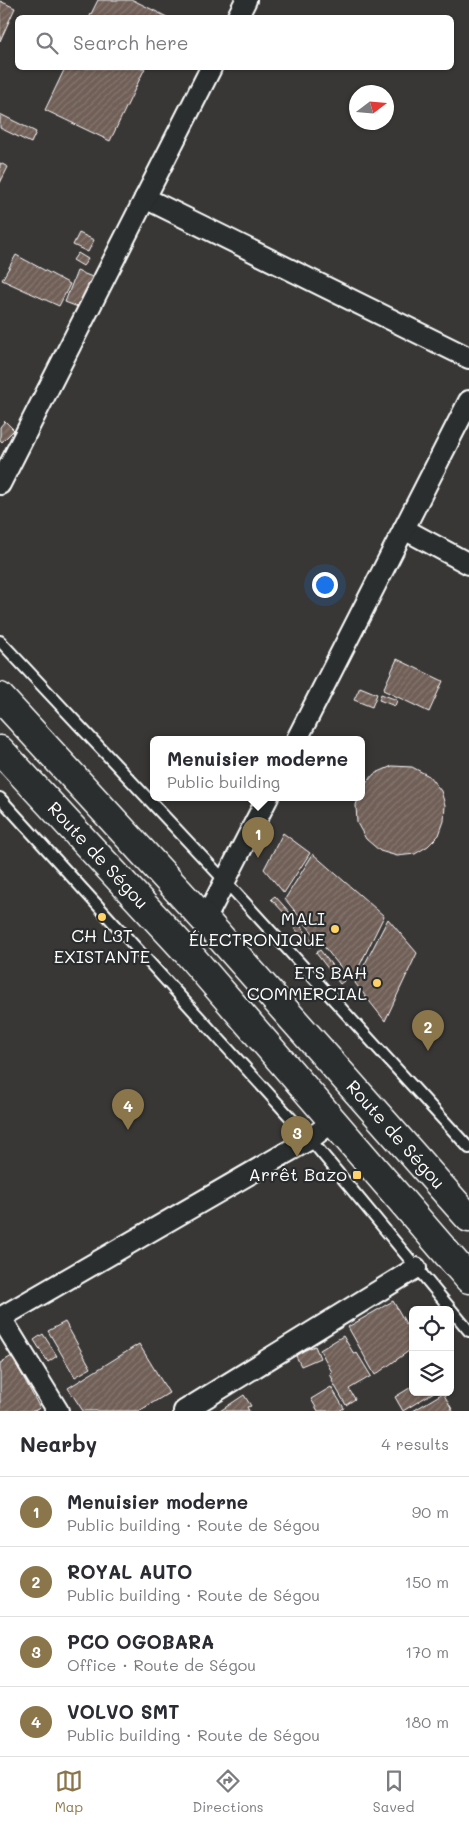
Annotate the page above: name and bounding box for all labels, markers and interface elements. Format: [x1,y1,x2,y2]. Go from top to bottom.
search box [15,15,454,70]
icon: search [33,29,61,57]
text: Search here [73,30,189,55]
north arrow [349,85,394,130]
your location [312,572,338,598]
popup [150,736,365,801]
text: Menuisier moderne [167,746,348,771]
text: Public building [167,771,280,792]
street label: Route de Ségou [43,796,154,914]
pin: 1 [242,817,274,858]
place label: MALI ÉLECTRONIQUE [189,906,325,951]
marker: CH L3T EXISTANTE [96,911,108,923]
place label: CH L3T EXISTANTE [54,923,150,968]
marker: MALI ÉLECTRONIQUE [329,923,341,935]
place label: ETS BAH COMMERCIAL [247,960,368,1005]
marker: ETS BAH COMMERCIAL [371,977,383,989]
pin: 2 [412,1010,444,1051]
street label: Route de Ségou [341,1075,451,1194]
pin: 4 [112,1089,144,1130]
pin: 3 [281,1116,313,1157]
place label: Arrêt Bazo [249,1162,347,1186]
marker: Arrêt Bazo [351,1169,363,1181]
map controls [409,1306,454,1396]
button: locate [409,1306,454,1351]
button: layers [409,1351,454,1396]
text: Nearby [20,1430,97,1457]
text: 4 results [381,1433,449,1454]
text: Menuisier moderne [67,1489,248,1514]
text: 1 [32,1501,40,1522]
text: 90 m [412,1501,449,1522]
text: Public building · Route de Ségou [67,1514,320,1535]
text: ROYAL AUTO [67,1559,192,1584]
text: 2 [32,1571,40,1592]
text: 150 m [405,1571,449,1592]
text: Public building · Route de Ségou [67,1584,320,1605]
text: PCO OGOBARA [67,1629,214,1654]
text: 3 [31,1641,41,1662]
text: 170 m [405,1641,449,1662]
text: Office · Route de Ségou [67,1654,256,1675]
text: VOLVO SMT [67,1699,179,1724]
text: 4 [31,1711,41,1732]
text: 180 m [404,1711,449,1732]
text: Public building · Route de Ségou [67,1724,320,1745]
tab: Map [55,1767,83,1816]
tab: Directions [192,1767,264,1816]
tab: Saved [373,1767,414,1816]

